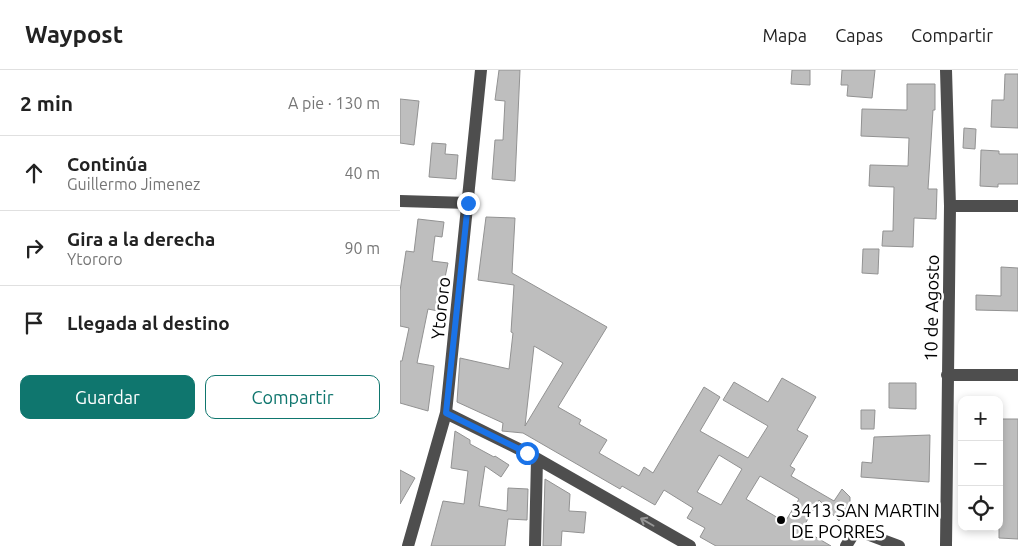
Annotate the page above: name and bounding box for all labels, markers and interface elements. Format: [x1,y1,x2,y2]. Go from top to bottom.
text: Waypost [25,21,123,48]
text: Mapa [762,25,807,45]
text: Capas [835,25,883,45]
text: Compartir [911,25,993,45]
text: 2 min [20,91,73,115]
text: A pie · 130 m [288,94,380,112]
text: Continúa [67,153,148,175]
icon: ahead [20,159,48,187]
text: 40 m [344,164,380,182]
text: Guillermo Jimenez [67,175,200,193]
route end [457,192,480,215]
text: Gira a la derecha [67,228,215,250]
icon: right [20,234,48,262]
text: 90 m [344,239,380,257]
text: Ytororo [67,250,123,268]
street label: 10 de Agosto [920,254,942,362]
street label: Ytororo [427,276,453,340]
icon: arrive [20,309,48,337]
text: Llegada al destino [67,312,230,334]
button: Guardar [20,375,195,419]
button: Compartir [205,375,380,419]
map controls [958,396,1003,531]
button: + [958,396,1003,441]
button: − [958,441,1003,486]
route start [516,442,539,465]
button: locate [958,486,1003,531]
place label: 3413 SAN MARTIN DE PORRES [791,500,940,541]
marker: 3413 SAN MARTIN DE PORRES [775,514,787,526]
one-way arrow [641,516,655,526]

